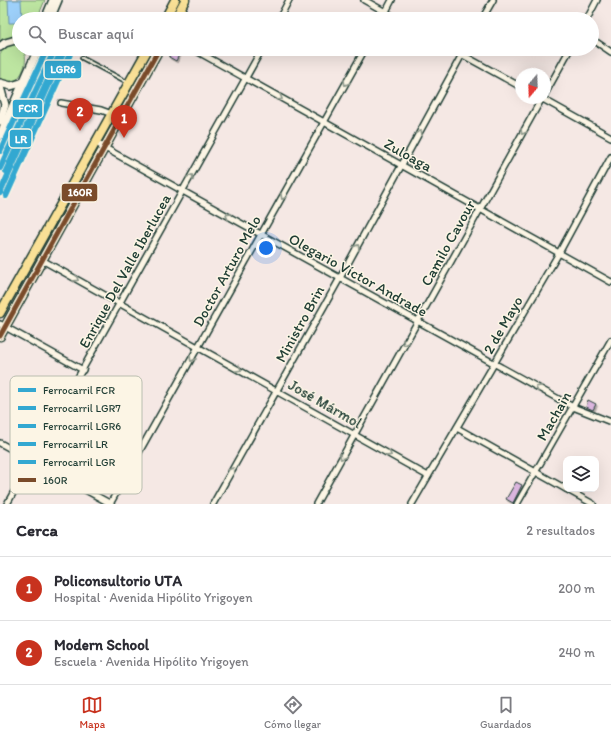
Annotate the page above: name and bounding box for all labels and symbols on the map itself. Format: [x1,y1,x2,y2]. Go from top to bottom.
line badge: LGR6 [44,60,82,79]
text: LGR6 [50,63,76,76]
north arrow [515,68,551,104]
one-way arrow [343,79,350,86]
one-way arrow [276,93,283,100]
pin: 2 [67,98,93,131]
line badge: FCR [12,99,43,118]
text: FCR [18,102,38,115]
pin: 1 [111,105,137,138]
one-way arrow [521,128,528,135]
line badge: LR [9,129,32,148]
one-way arrow [415,130,422,137]
text: LR [15,133,27,146]
street label: Zuloaga [381,135,435,176]
one-way arrow [187,174,194,181]
line badge: 160R [61,183,98,202]
text: 160R [68,186,93,199]
street label: Enrique Del Valle Iberlucea [75,191,175,351]
one-way arrow [280,193,287,200]
street label: Camilo Cavour [417,197,479,289]
street label: Doctor Arturo Melo [189,212,265,330]
one-way arrow [225,214,232,221]
street label: Olegario Víctor Andrade [286,229,430,321]
your location [256,238,276,258]
one-way arrow [352,244,360,251]
one-way arrow [72,274,79,282]
street label: Ministro Brin [272,282,329,365]
street label: 2 de Mayo [479,293,527,357]
one-way arrow [403,339,410,346]
one-way arrow [189,355,196,362]
one-way arrow [234,365,242,372]
legend [10,376,142,494]
street label: José Mármol [285,376,366,433]
text: Ferrocarril FCR [43,384,115,397]
one-way arrow [535,385,542,392]
street label: Machain [533,388,576,444]
text: Ferrocarril LGR7 [43,402,121,415]
text: Ferrocarril LGR6 [43,420,121,433]
text: Ferrocarril LR [43,438,108,451]
one-way arrow [384,449,392,456]
one-way arrow [340,453,347,460]
text: Ferrocarril LGR [43,456,116,469]
one-way arrow [227,467,234,474]
text: 160R [43,474,68,487]

